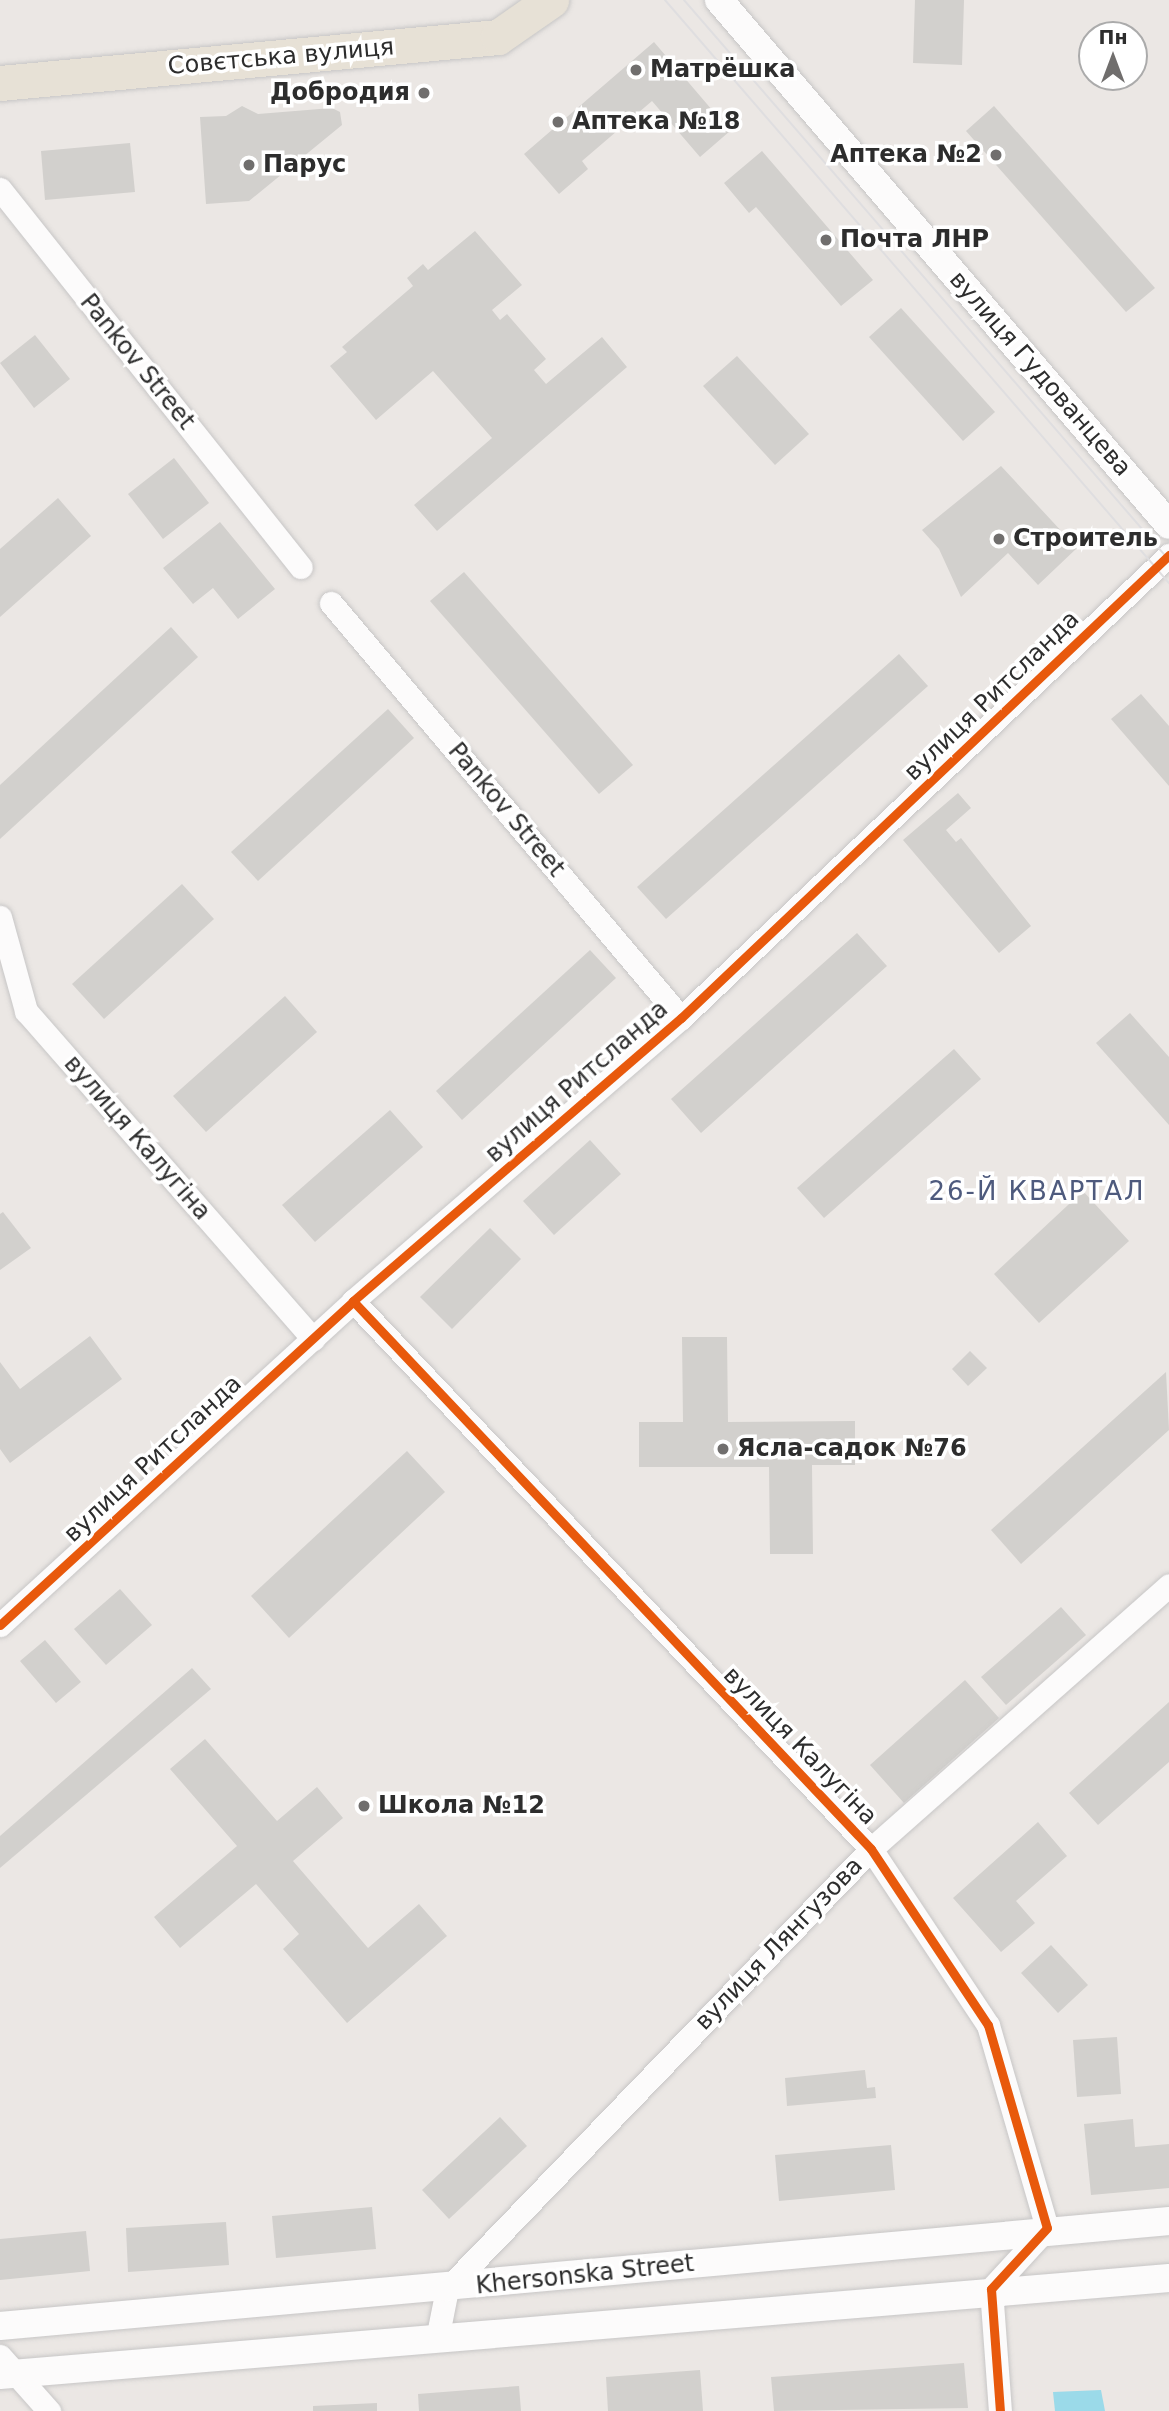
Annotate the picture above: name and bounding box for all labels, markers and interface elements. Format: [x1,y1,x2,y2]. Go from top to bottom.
north arrow [1078,21,1148,91]
text: Пн [1098,26,1128,48]
street label: Совєтська вулиця [167,33,395,81]
place label: Матрёшка [650,56,795,84]
marker: Матрёшка [628,62,644,78]
place label: Добродия [270,79,410,107]
marker: Добродия [416,85,432,101]
place label: Аптека №18 [572,108,740,136]
marker: Аптека №18 [550,114,566,130]
place label: Аптека №2 [830,141,982,169]
marker: Аптека №2 [988,147,1004,163]
place label: Парус [263,151,346,179]
marker: Парус [241,157,257,173]
place label: Почта ЛНР [840,226,989,254]
marker: Почта ЛНР [818,232,834,248]
street label: вулиця Гудованцева [943,266,1137,482]
street label: Pankov Street [74,289,200,435]
place label: Строитель [1013,525,1158,553]
marker: Строитель [991,531,1007,547]
street label: вулиця Ритсланда [899,605,1085,787]
street label: Pankov Street [442,737,570,883]
street label: вулиця Ритсланда [480,995,674,1169]
street label: вулиця Калугіна [58,1050,216,1226]
district label: 26-Й КВАРТАЛ [930,1176,1144,1208]
street label: вулиця Ритсланда [58,1369,248,1549]
place label: Ясла-садок №76 [737,1435,967,1463]
marker: Ясла-садок №76 [715,1441,731,1457]
street label: вулиця Калугіна [717,1661,883,1831]
place label: Школа №12 [378,1792,545,1820]
marker: Школа №12 [356,1798,372,1814]
street label: вулиця Лянгузова [689,1852,869,2036]
street label: Khersonska Street [474,2249,696,2301]

